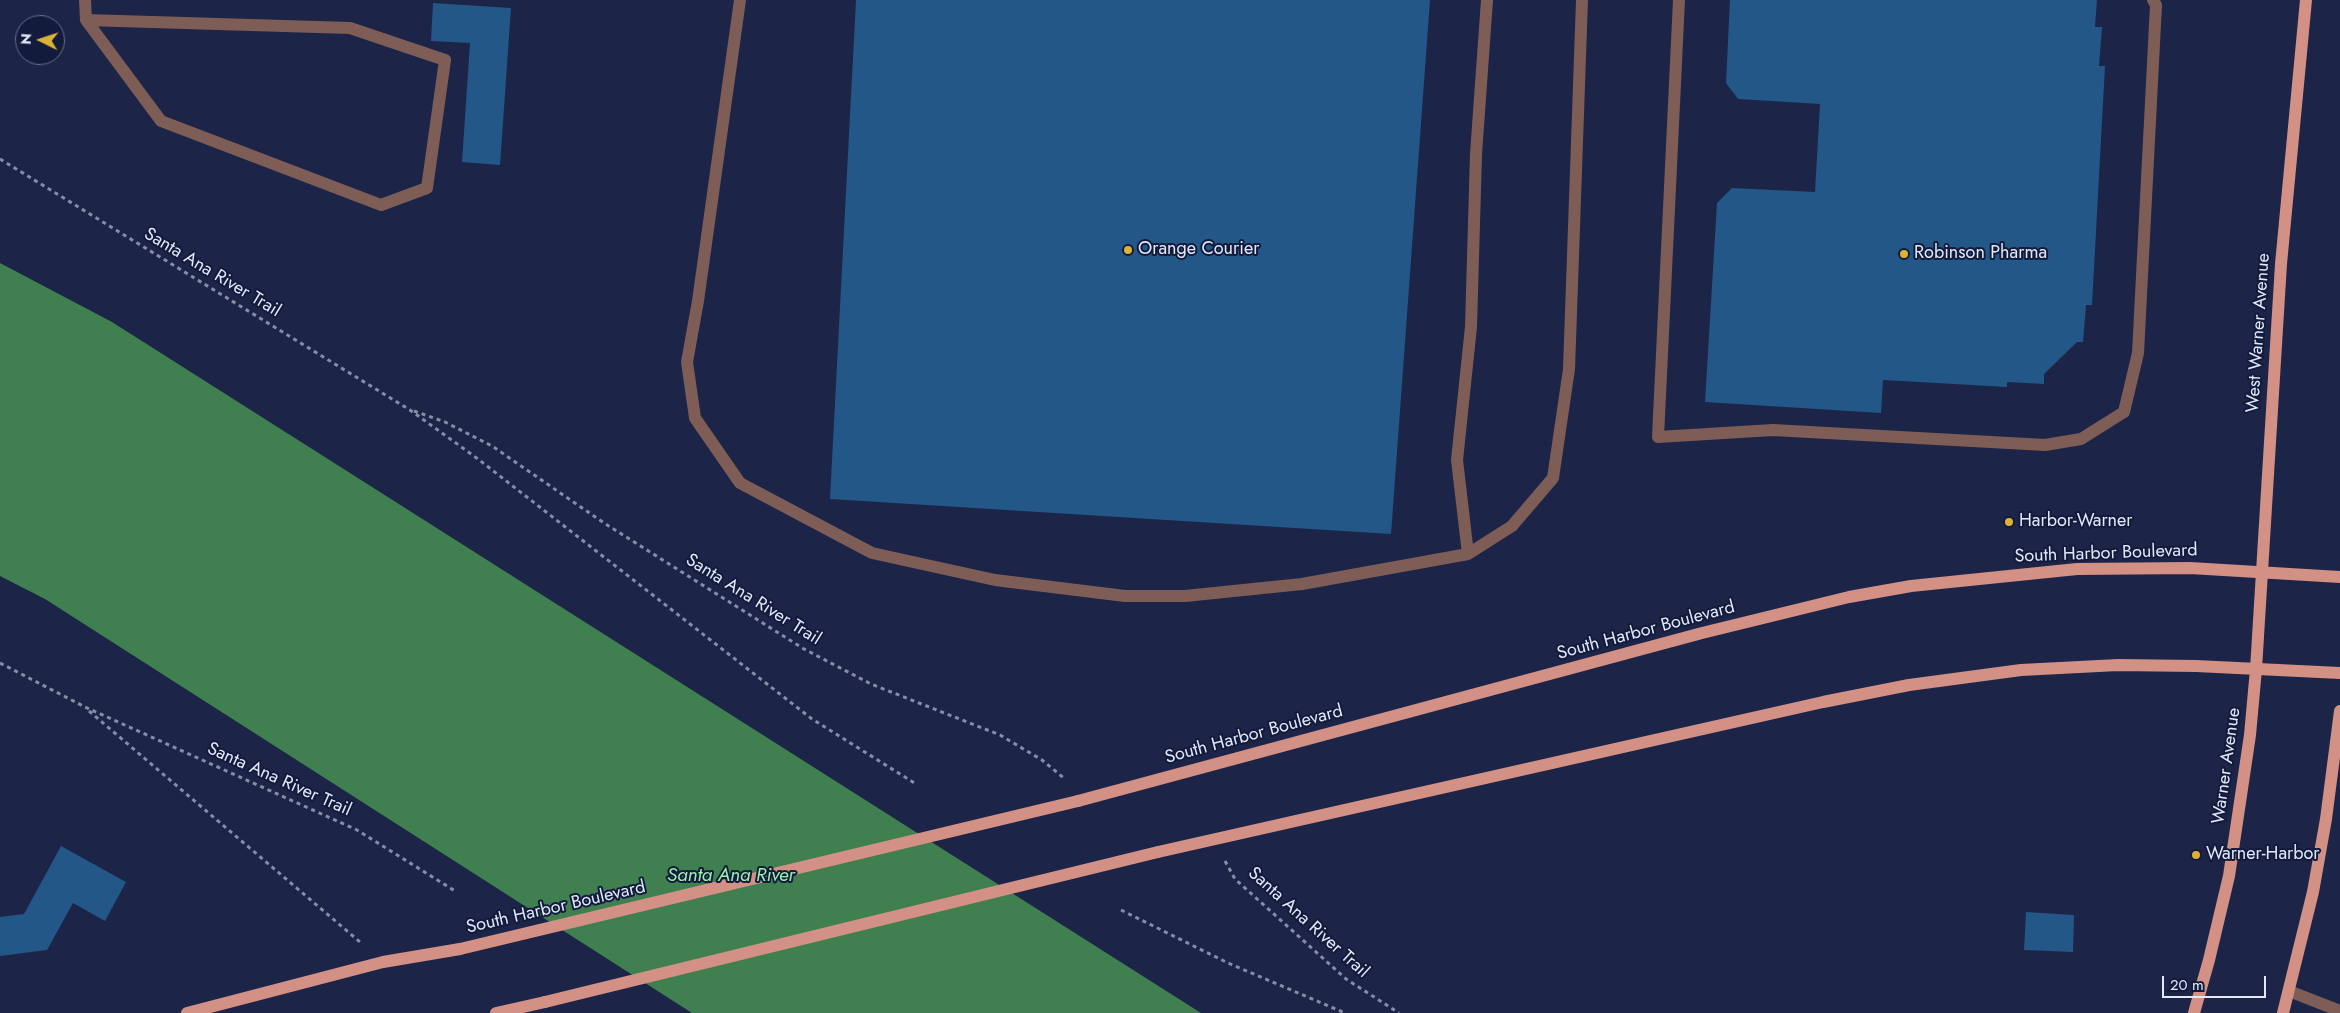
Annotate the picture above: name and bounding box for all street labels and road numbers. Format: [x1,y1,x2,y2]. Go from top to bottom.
street label: Santa Ana River Trail [140,224,284,322]
street label: West Warner Avenue [2243,253,2275,413]
street label: South Harbor Boulevard [2014,540,2198,568]
street label: Santa Ana River Trail [681,550,825,650]
street label: South Harbor Boulevard [1555,597,1737,665]
street label: South Harbor Boulevard [1163,701,1345,769]
street label: Warner Avenue [2208,706,2246,826]
street label: Santa Ana River Trail [204,738,354,822]
street label: Santa Ana River Trail [1243,863,1373,983]
street label: South Harbor Boulevard [464,877,648,939]

